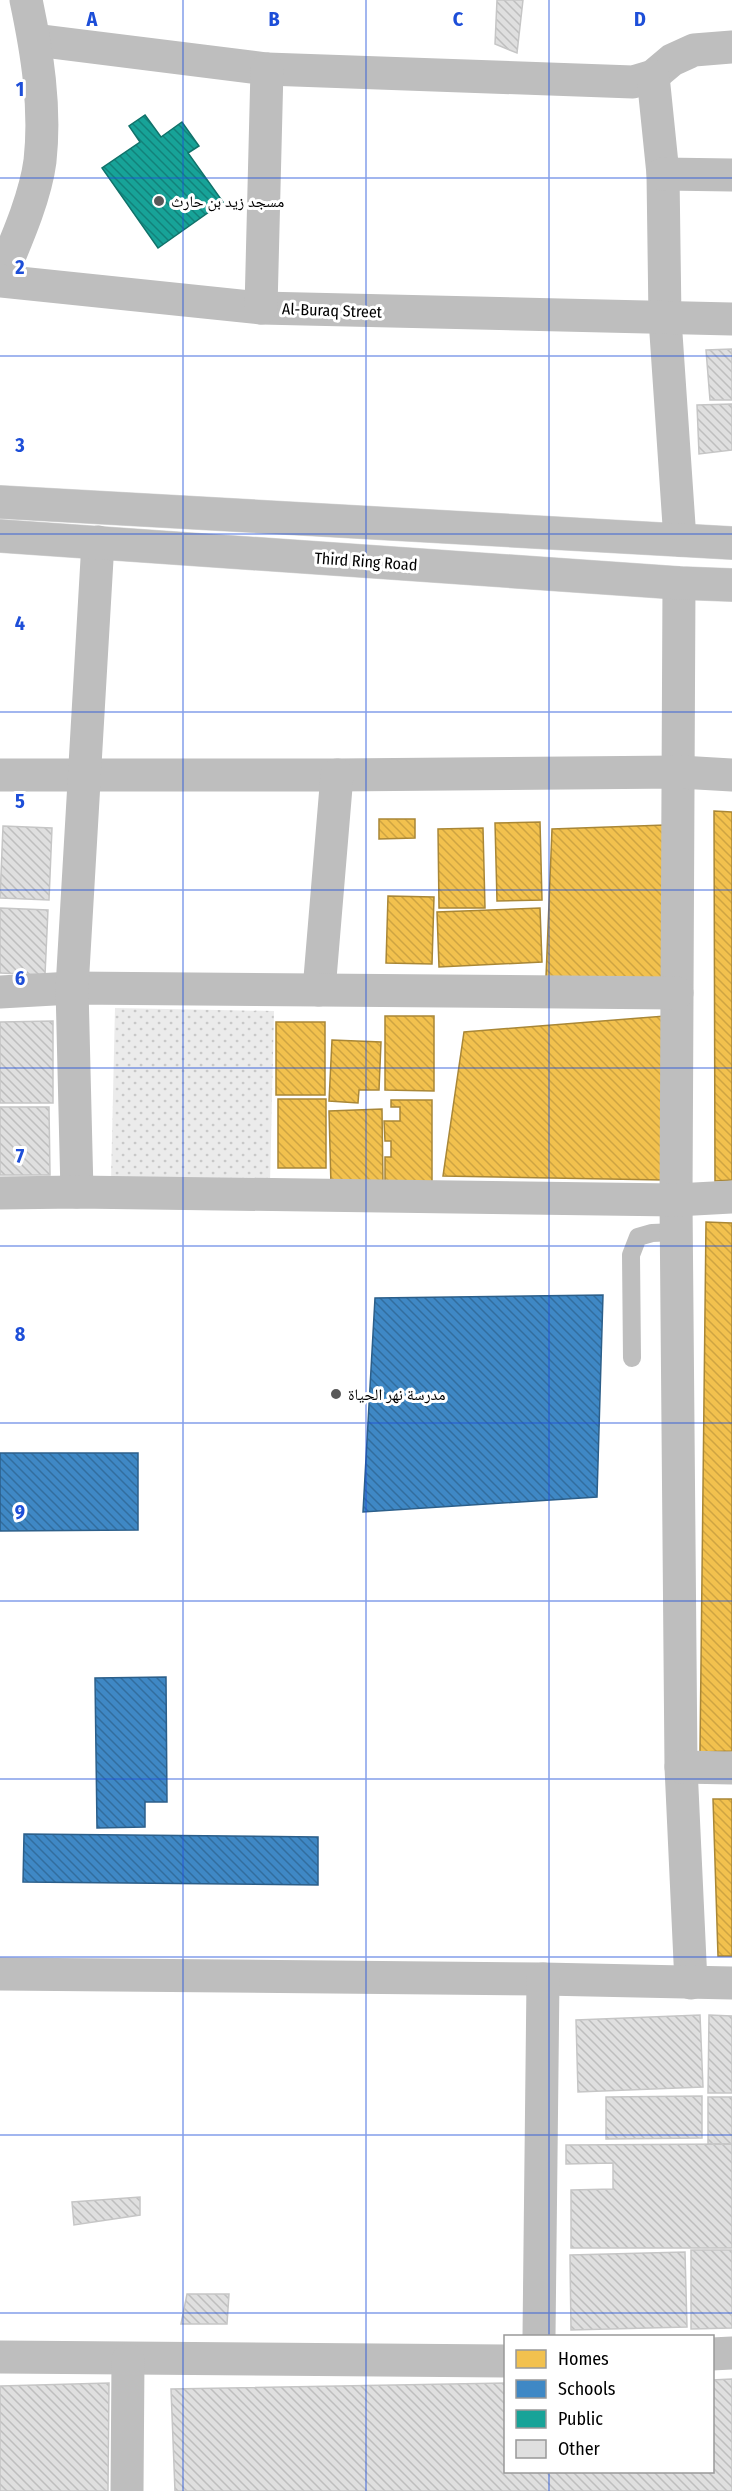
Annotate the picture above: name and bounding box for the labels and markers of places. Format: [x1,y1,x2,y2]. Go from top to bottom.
place label: مسجد زيد بن حارث [171,192,284,212]
marker: مسجد زيد بن حارث [152,194,166,208]
place label: مدرسة نهر الحياة [348,1385,446,1404]
marker: مدرسة نهر الحياة [329,1387,343,1401]

